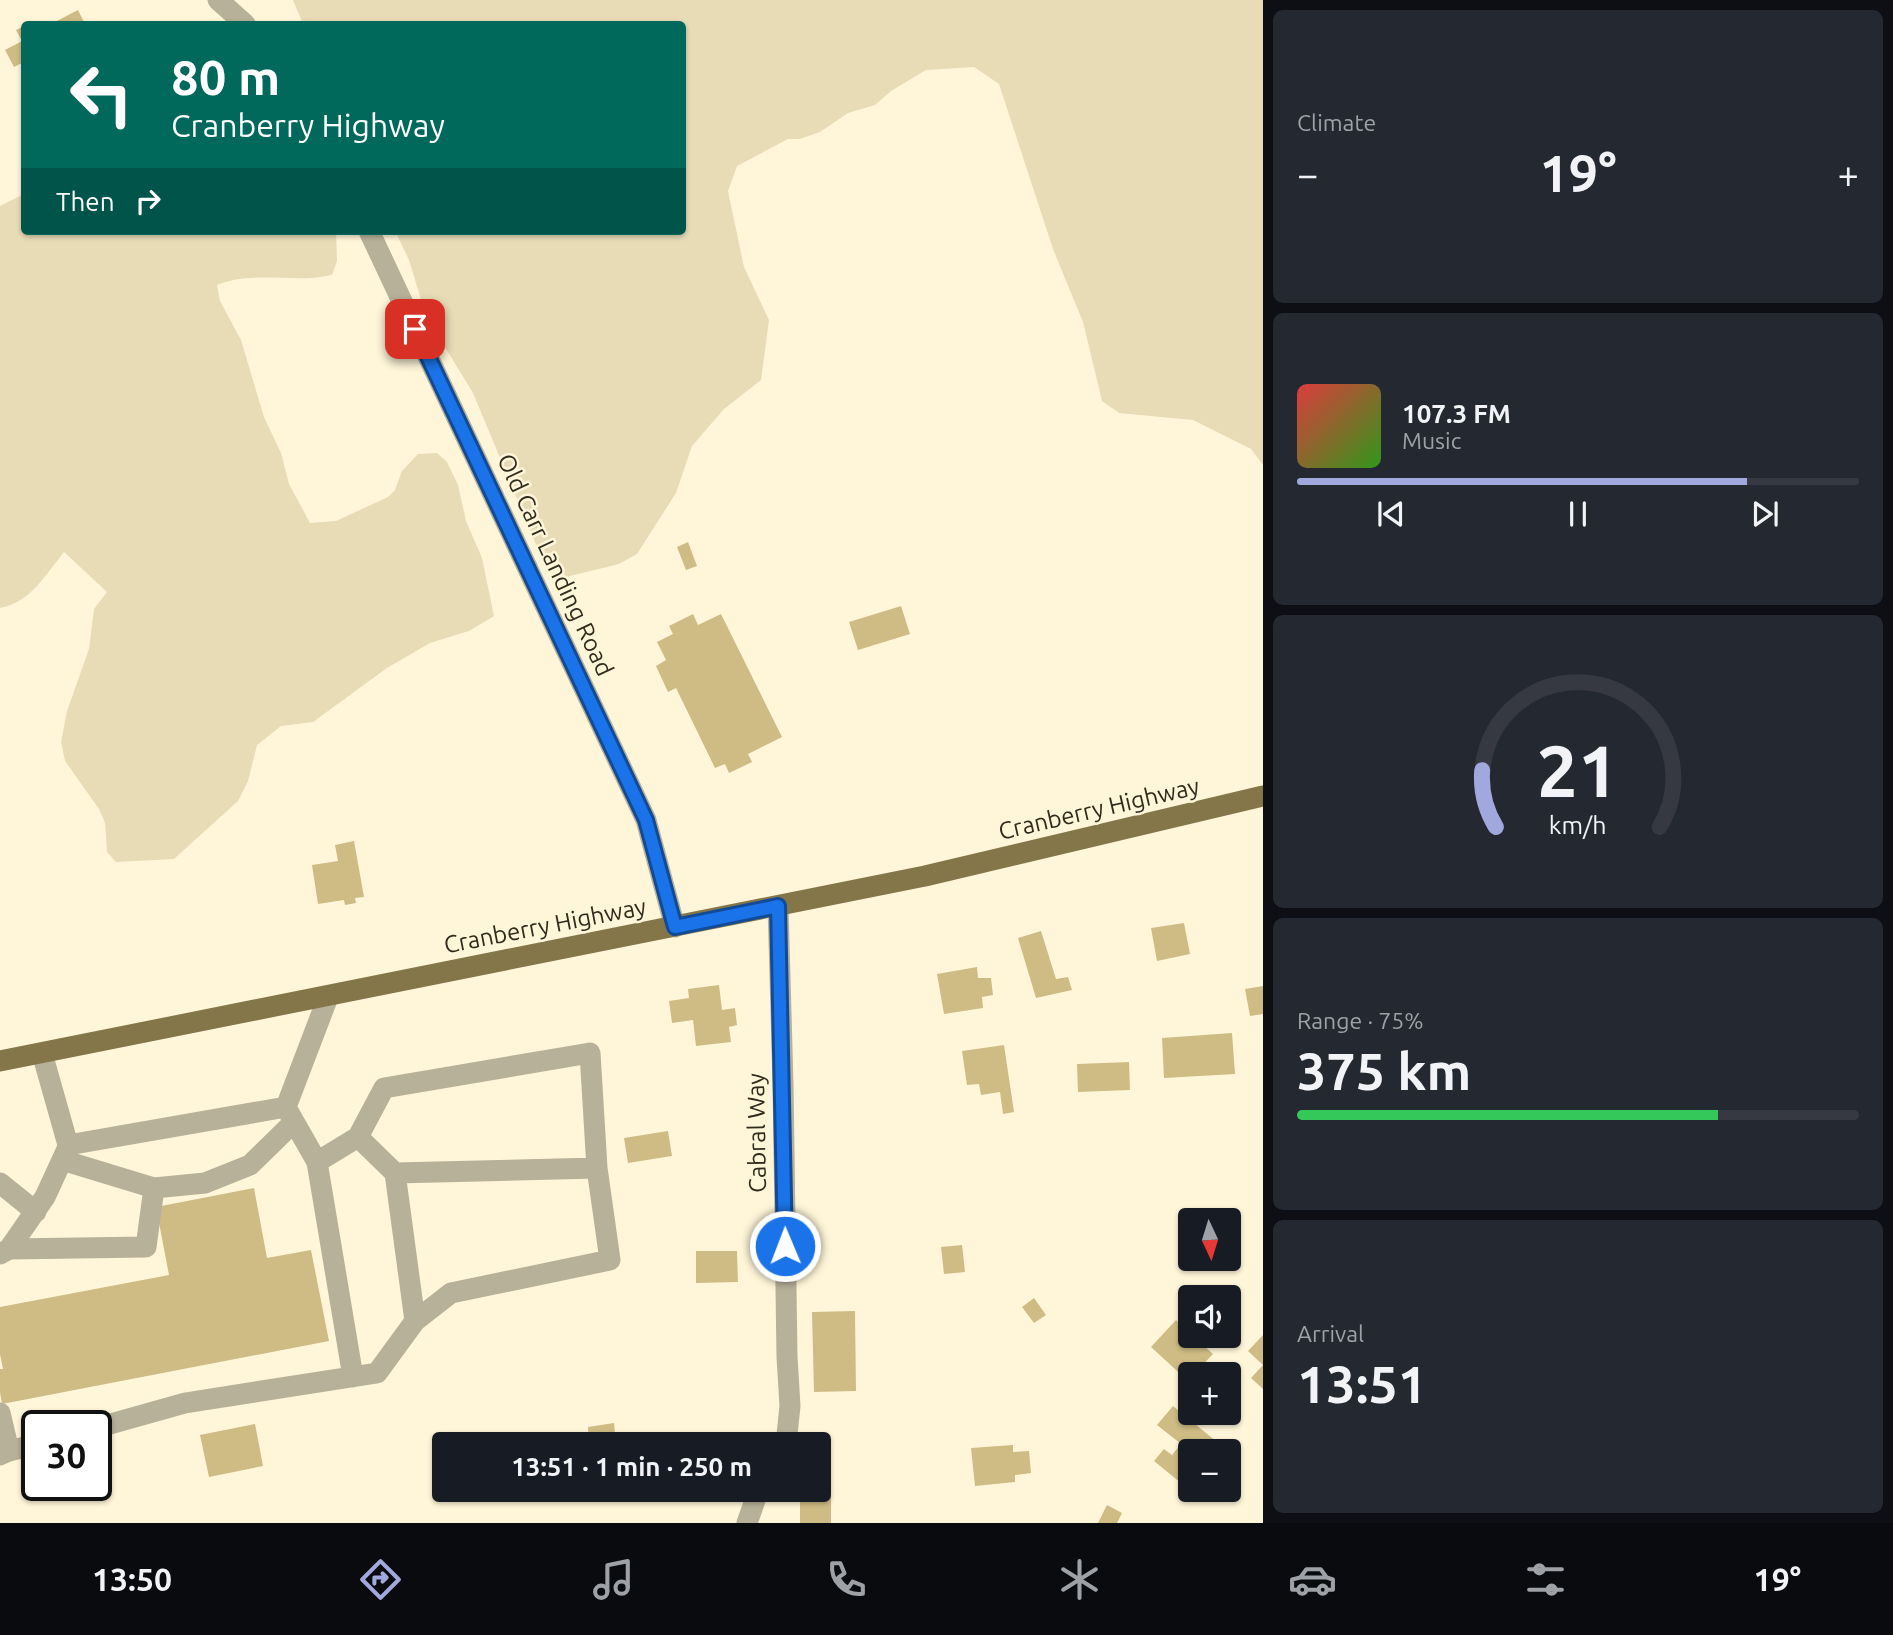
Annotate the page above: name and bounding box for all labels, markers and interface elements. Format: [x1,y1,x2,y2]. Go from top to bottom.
icon: left [56,49,147,140]
text: 80 m [171,49,280,104]
text: Cranberry Highway [171,107,445,143]
text: Climate [1297,110,1376,135]
text: 19° [1539,144,1617,202]
text: − [1297,153,1318,195]
text: + [1838,153,1859,195]
icon: right [129,182,167,220]
text: Then [56,187,115,216]
pin [385,299,445,359]
icon: arrive [396,310,434,348]
text: 107.3 FM [1402,399,1511,428]
text: Music [1402,428,1461,453]
street label: Old Carr Landing Road [492,450,619,680]
icon: previous [1372,495,1410,533]
icon: pause [1559,495,1597,533]
icon: next [1746,495,1784,533]
text: 21 [1537,730,1619,812]
street label: Cranberry Highway [996,772,1202,845]
text: km/h [1549,811,1607,839]
street label: Cranberry Highway [442,893,649,958]
text: Range · 75% [1297,1008,1424,1033]
text: 375 km [1297,1042,1471,1100]
street label: Cabral Way [742,1072,771,1193]
north arrow [1178,1208,1241,1270]
map controls [1178,1208,1241,1502]
position arrow [748,1209,822,1283]
button: sound [1178,1285,1241,1348]
text: Arrival [1297,1321,1364,1346]
text: 13:51 [1297,1355,1427,1413]
button: + [1178,1362,1241,1425]
speed limit sign: 30 [21,1410,112,1501]
button: − [1178,1439,1241,1502]
text: 13:51 · 1 min · 250 m [511,1452,752,1481]
icon: directions [356,1555,405,1604]
icon: music [589,1555,638,1604]
icon: phone [822,1555,871,1604]
icon: climate [1055,1555,1104,1604]
icon: car [1288,1555,1337,1604]
icon: filters [1521,1555,1570,1604]
text: 13:50 [92,1561,172,1597]
text: 19° [1754,1561,1801,1597]

